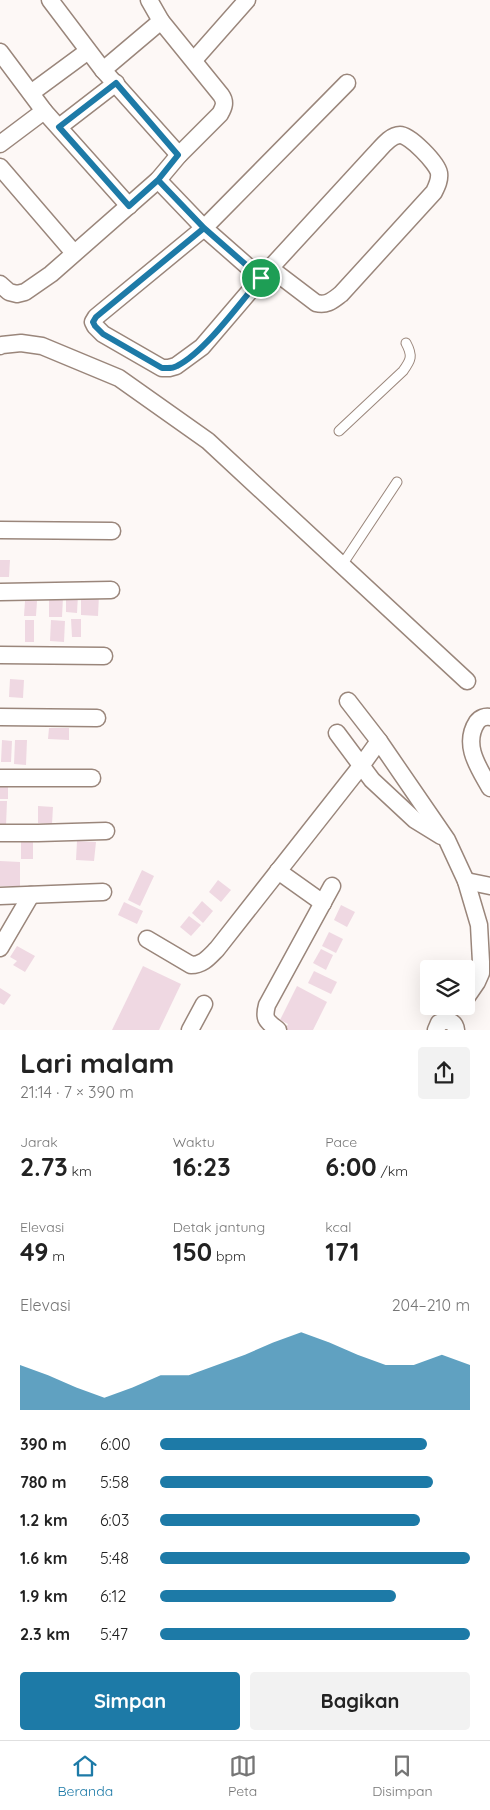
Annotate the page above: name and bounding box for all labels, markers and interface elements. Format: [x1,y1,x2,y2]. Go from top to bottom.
pin [240,257,282,299]
icon: arrive [247,264,275,292]
map controls [420,960,475,1015]
button: layers [420,960,475,1015]
text: Lari malam [20,1045,174,1080]
button: share [418,1047,470,1099]
text: 21:14 · 7 × 390 m [20,1082,134,1102]
text: Jarak [20,1133,58,1151]
text: Waktu [173,1133,215,1151]
text: Pace [325,1133,357,1151]
text: 2.73 [20,1151,68,1182]
text: 16:23 [173,1151,231,1182]
text: 6:00 [325,1151,377,1182]
text: km [68,1162,92,1180]
text: /km [377,1162,408,1180]
text: Elevasi [20,1218,64,1236]
text: Detak jantung [173,1218,265,1236]
text: kcal [325,1218,351,1236]
text: 49 [20,1236,48,1267]
text: 150 [173,1236,212,1267]
text: 171 [325,1236,360,1267]
text: m [48,1247,65,1265]
text: bpm [212,1247,246,1265]
text: Elevasi [20,1295,71,1315]
text: 204–210 m [392,1295,470,1315]
text: 390 m [20,1434,67,1454]
text: 6:00 [100,1434,131,1454]
text: 780 m [20,1472,67,1492]
text: 5:58 [100,1472,129,1492]
text: 1.2 km [20,1510,68,1530]
text: 6:03 [100,1510,130,1530]
text: 1.6 km [20,1548,67,1568]
text: 5:48 [100,1548,129,1568]
text: 1.9 km [20,1586,68,1606]
text: 6:12 [100,1586,126,1606]
text: 2.3 km [20,1624,70,1644]
text: 5:47 [100,1624,128,1644]
button: Simpan [20,1672,240,1730]
button: Bagikan [250,1672,470,1730]
tab: Beranda [57,1752,113,1800]
tab: Peta [228,1752,257,1800]
tab: Disimpan [372,1752,433,1800]

